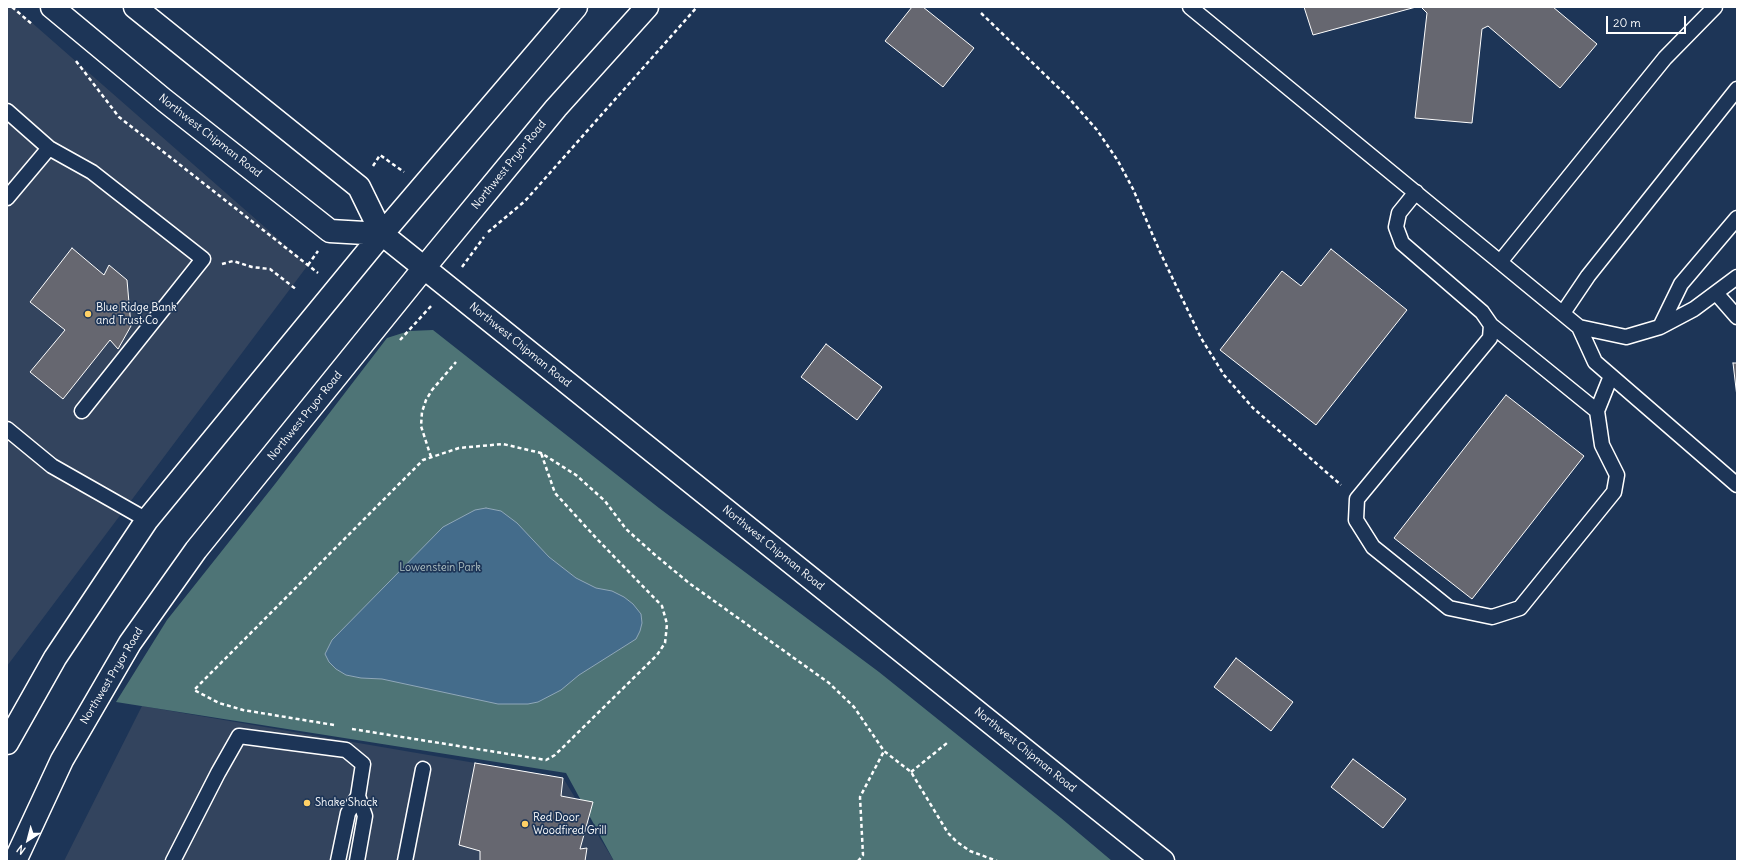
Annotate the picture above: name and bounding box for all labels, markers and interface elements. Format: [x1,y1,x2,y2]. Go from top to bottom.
scale bar [1608,8,1688,34]
text: 20 m [1613,15,1641,30]
street label: Northwest Chipman Road [156,92,264,180]
street label: Northwest Pryor Road [469,118,549,212]
street label: Northwest Chipman Road [466,300,574,390]
place label: Blue Ridge Bank and Trust Co [96,301,177,327]
marker: Blue Ridge Bank and Trust Co [83,309,93,319]
street label: Northwest Pryor Road [265,369,345,463]
street label: Northwest Chipman Road [719,503,827,593]
park label: Lowenstein Park [399,561,481,575]
street label: Northwest Pryor Road [78,625,146,727]
street label: Northwest Chipman Road [971,705,1079,795]
place label: Shake Shack [315,796,378,810]
marker: Shake Shack [302,798,312,808]
place label: Red Door Woodfired Grill [533,811,607,837]
marker: Red Door Woodfired Grill [520,819,530,829]
north arrow [8,820,48,860]
text: N [14,842,28,858]

